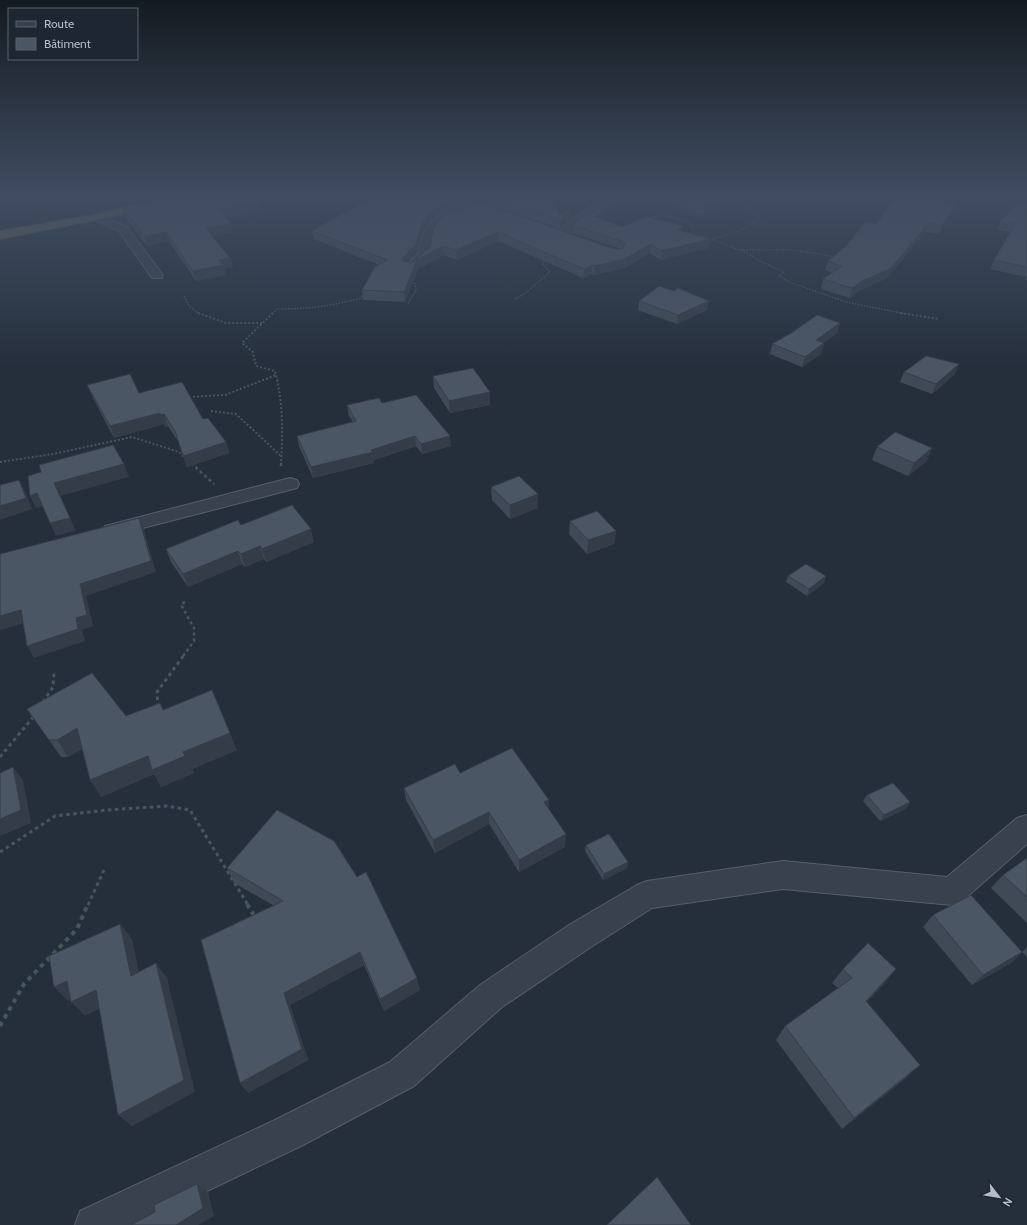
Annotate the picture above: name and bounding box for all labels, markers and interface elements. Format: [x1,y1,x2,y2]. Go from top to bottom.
legend [8,8,138,60]
text: Route [44,16,74,31]
text: Bâtiment [44,36,91,51]
north arrow [979,1177,1019,1217]
text: N [1000,1195,1016,1209]

